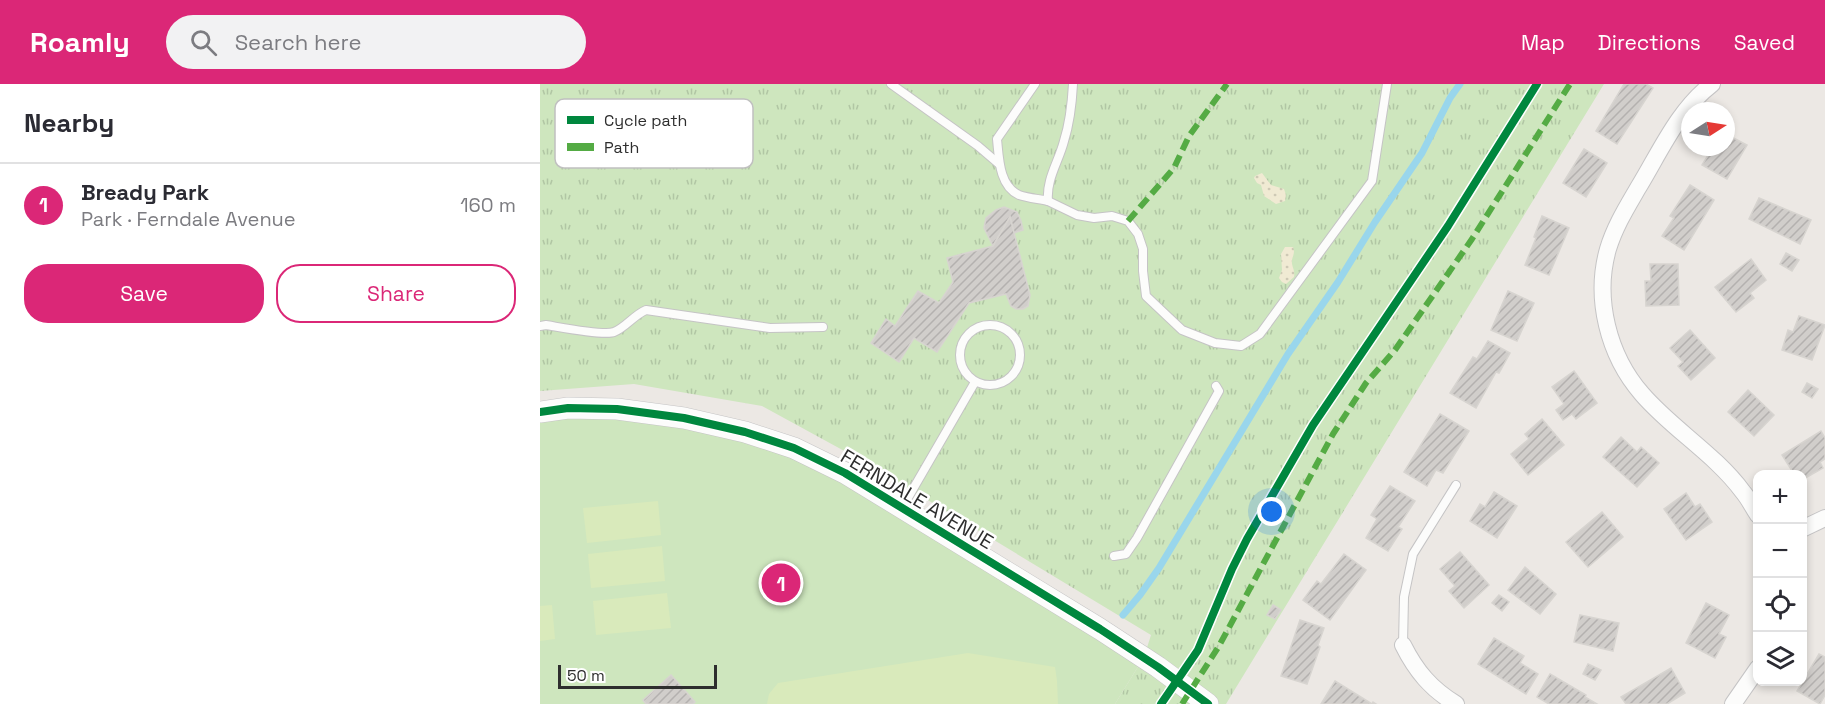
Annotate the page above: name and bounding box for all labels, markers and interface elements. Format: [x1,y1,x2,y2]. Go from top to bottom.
search box [166,15,586,69]
text: Roamly [30,24,130,60]
icon: search [187,26,220,59]
text: Search here [235,28,361,56]
text: Map [1521,29,1565,56]
text: Directions [1598,29,1701,56]
text: Saved [1734,29,1795,56]
legend [555,99,753,168]
north arrow [1681,102,1735,156]
text: Nearby [24,106,114,140]
text: Cycle path [604,110,687,131]
text: Path [604,137,639,158]
text: Bready Park [81,178,209,206]
text: 1 [39,192,48,218]
text: 160 m [460,192,516,218]
text: Park · Ferndale Avenue [81,206,296,232]
button: Save [24,264,264,323]
button: Share [276,264,516,323]
street label: FERNDALE AVENUE [836,443,998,555]
map controls [1753,470,1807,686]
button: + [1753,470,1807,524]
your location [1257,497,1286,526]
button: − [1753,524,1807,578]
pin: 1 [762,560,800,606]
button: locate [1753,578,1807,632]
button: layers [1753,632,1807,686]
scale bar [558,662,717,690]
text: 50 m [567,665,605,686]

